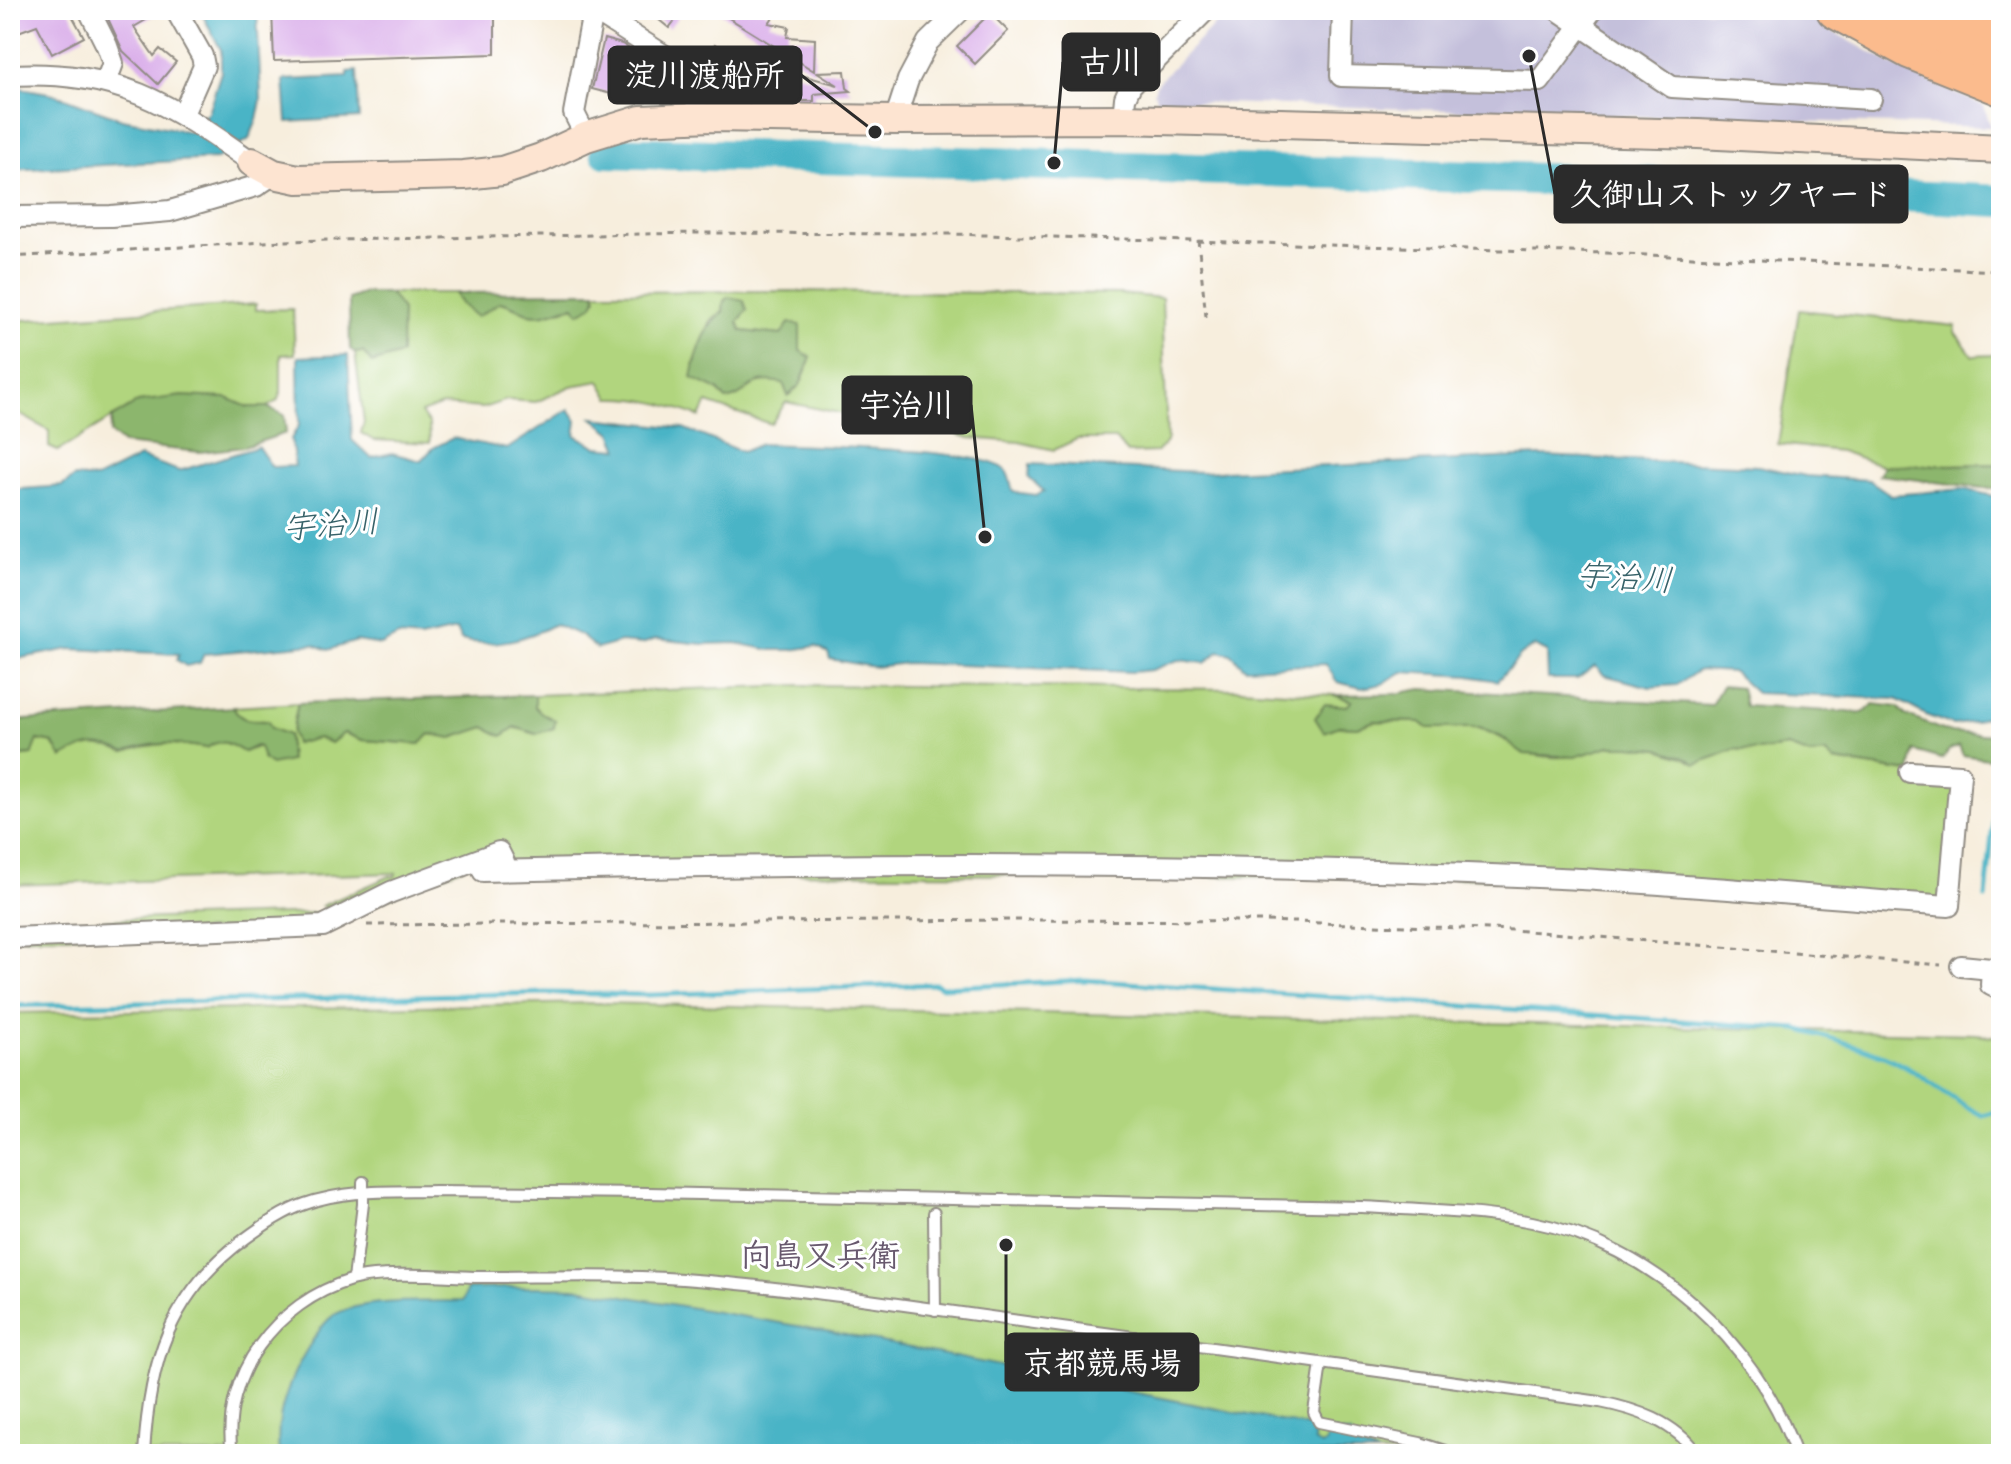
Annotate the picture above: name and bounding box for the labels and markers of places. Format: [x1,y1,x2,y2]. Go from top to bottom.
callout: 古川 [1063,34,1159,90]
callout: 淀川渡船所 [609,47,801,103]
callout: 久御山ストックヤード [1555,166,1907,222]
callout: 宇治川 [843,377,971,433]
callout: 京都競馬場 [1006,1334,1198,1390]

